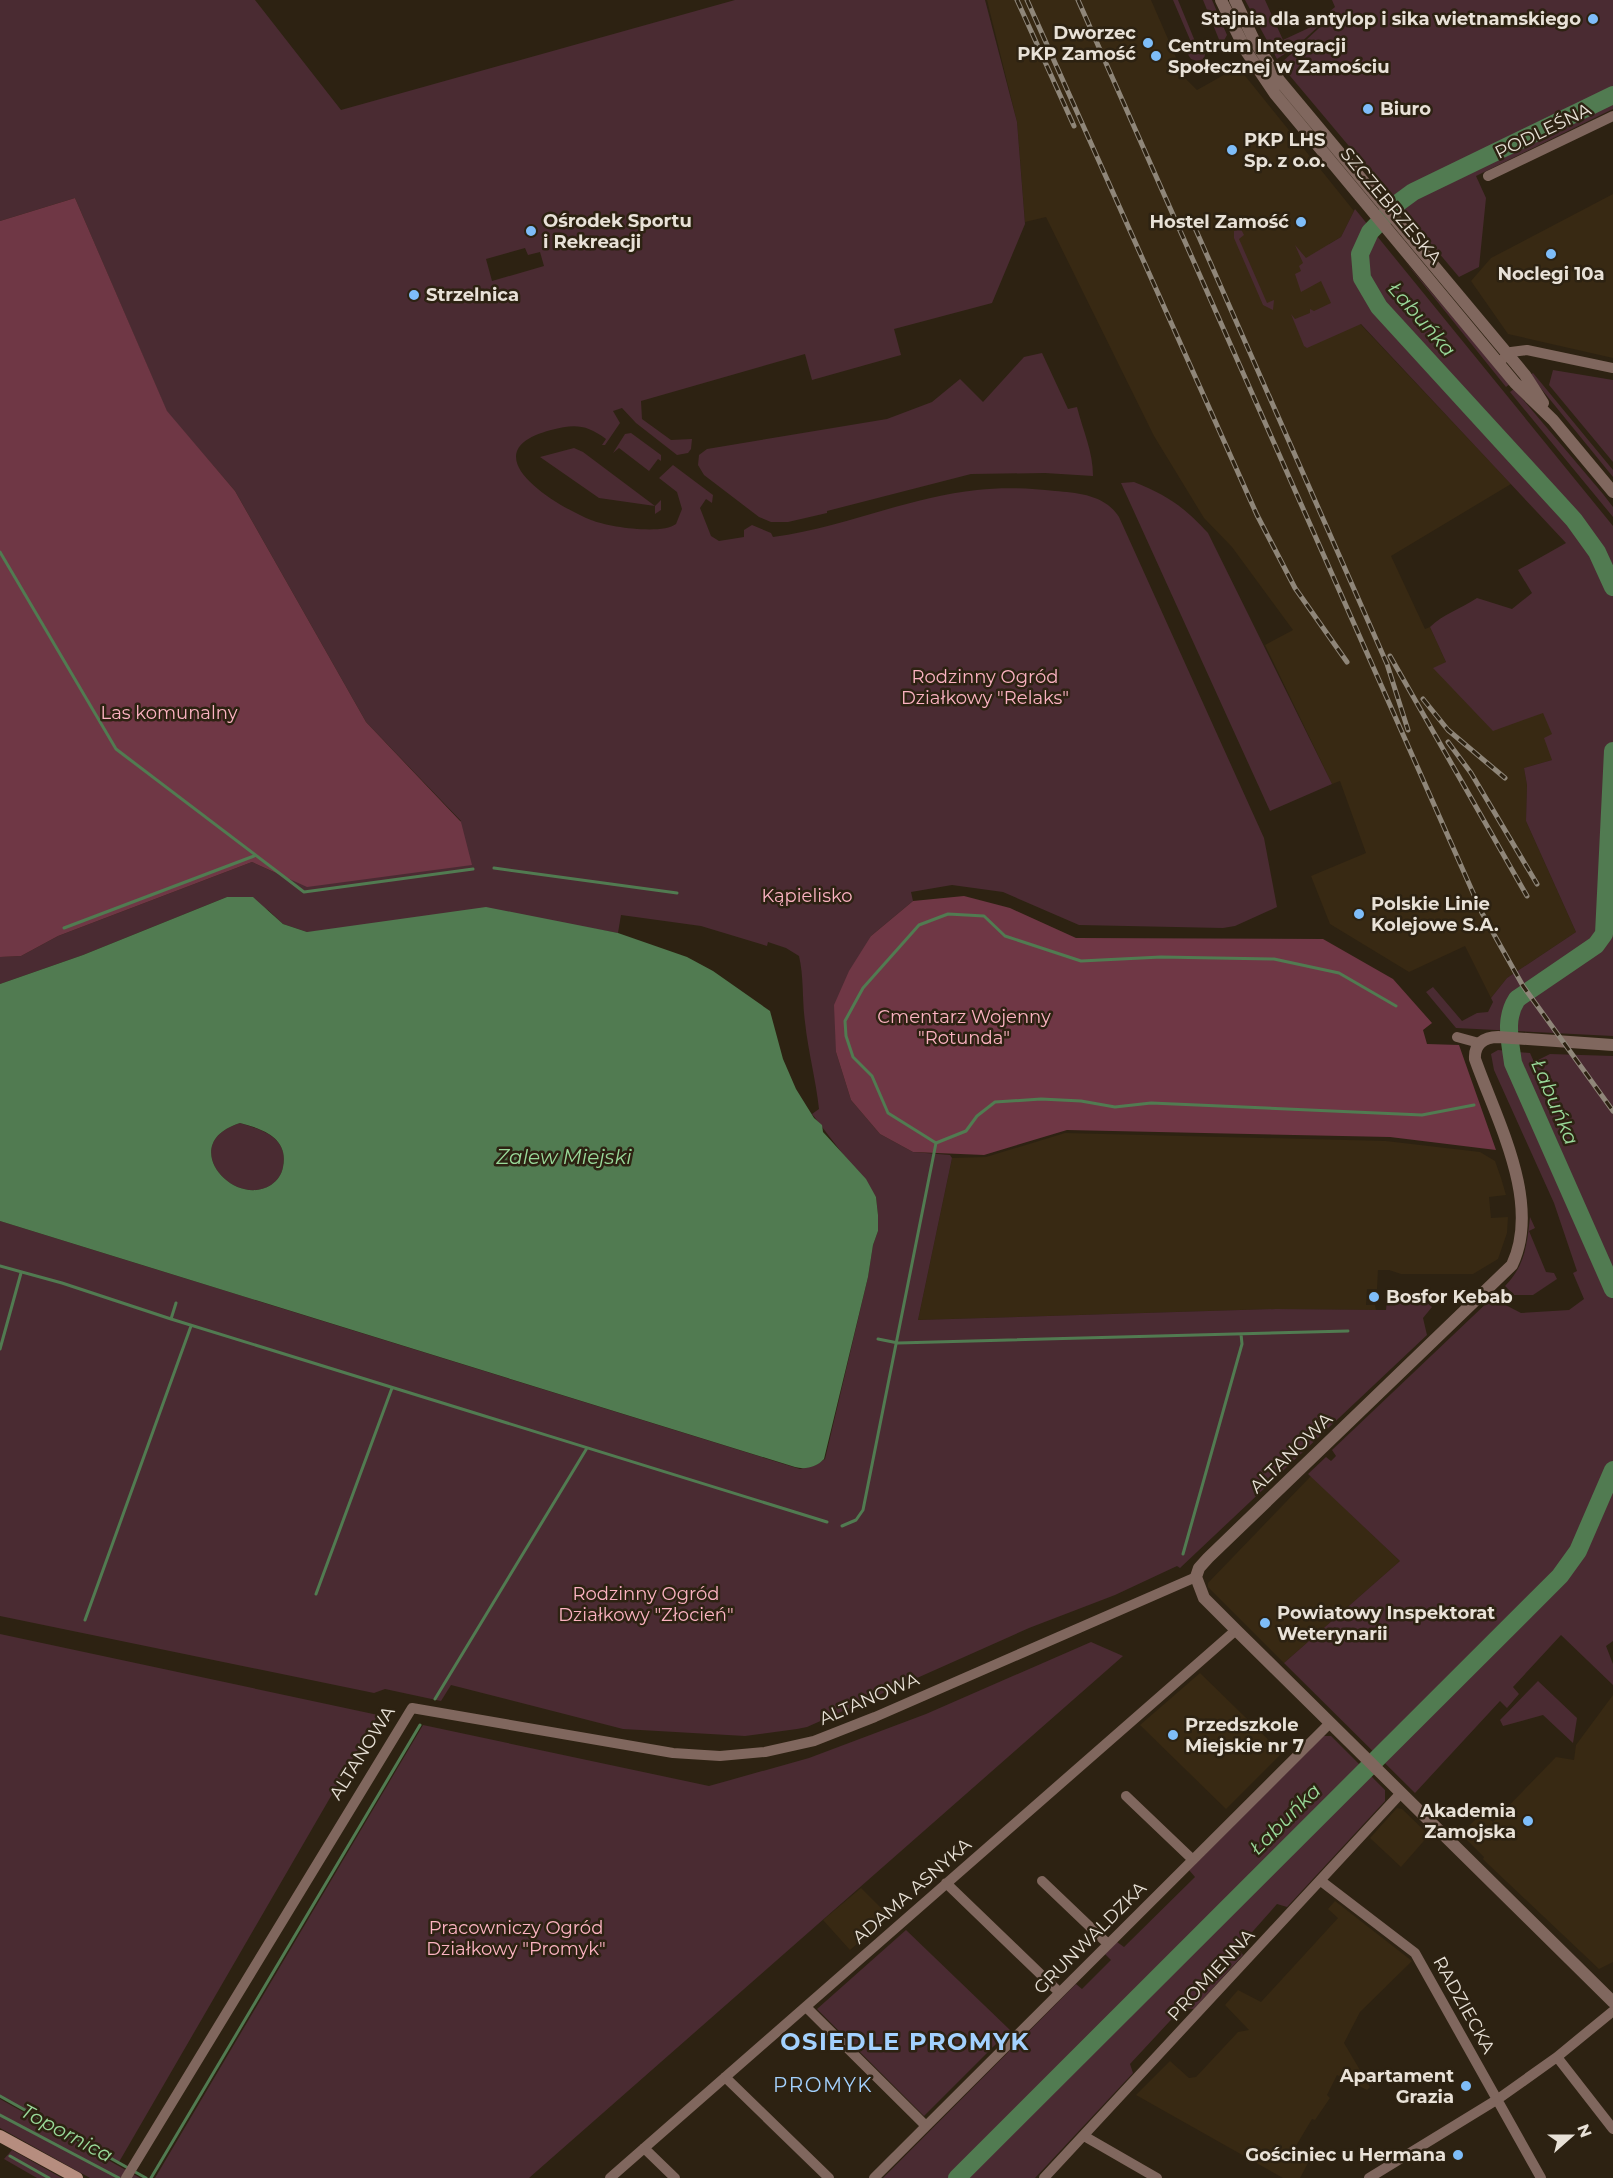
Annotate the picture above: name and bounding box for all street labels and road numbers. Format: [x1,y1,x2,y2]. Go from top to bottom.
street label: PODLEŚNA [1491,98,1595,164]
street label: SZCZEBRZESKA [1336,143,1446,269]
street label: ALTANOWA [1245,1408,1337,1498]
street label: ALTANOWA [816,1668,922,1730]
street label: ALTANOWA [324,1702,400,1804]
street label: ADAMA ASNYKA [848,1833,976,1949]
street label: GRUNWALDZKA [1029,1877,1151,1999]
street label: PROMIENNA [1163,1924,1259,2026]
street label: RADZIECKA [1428,1953,1500,2058]

